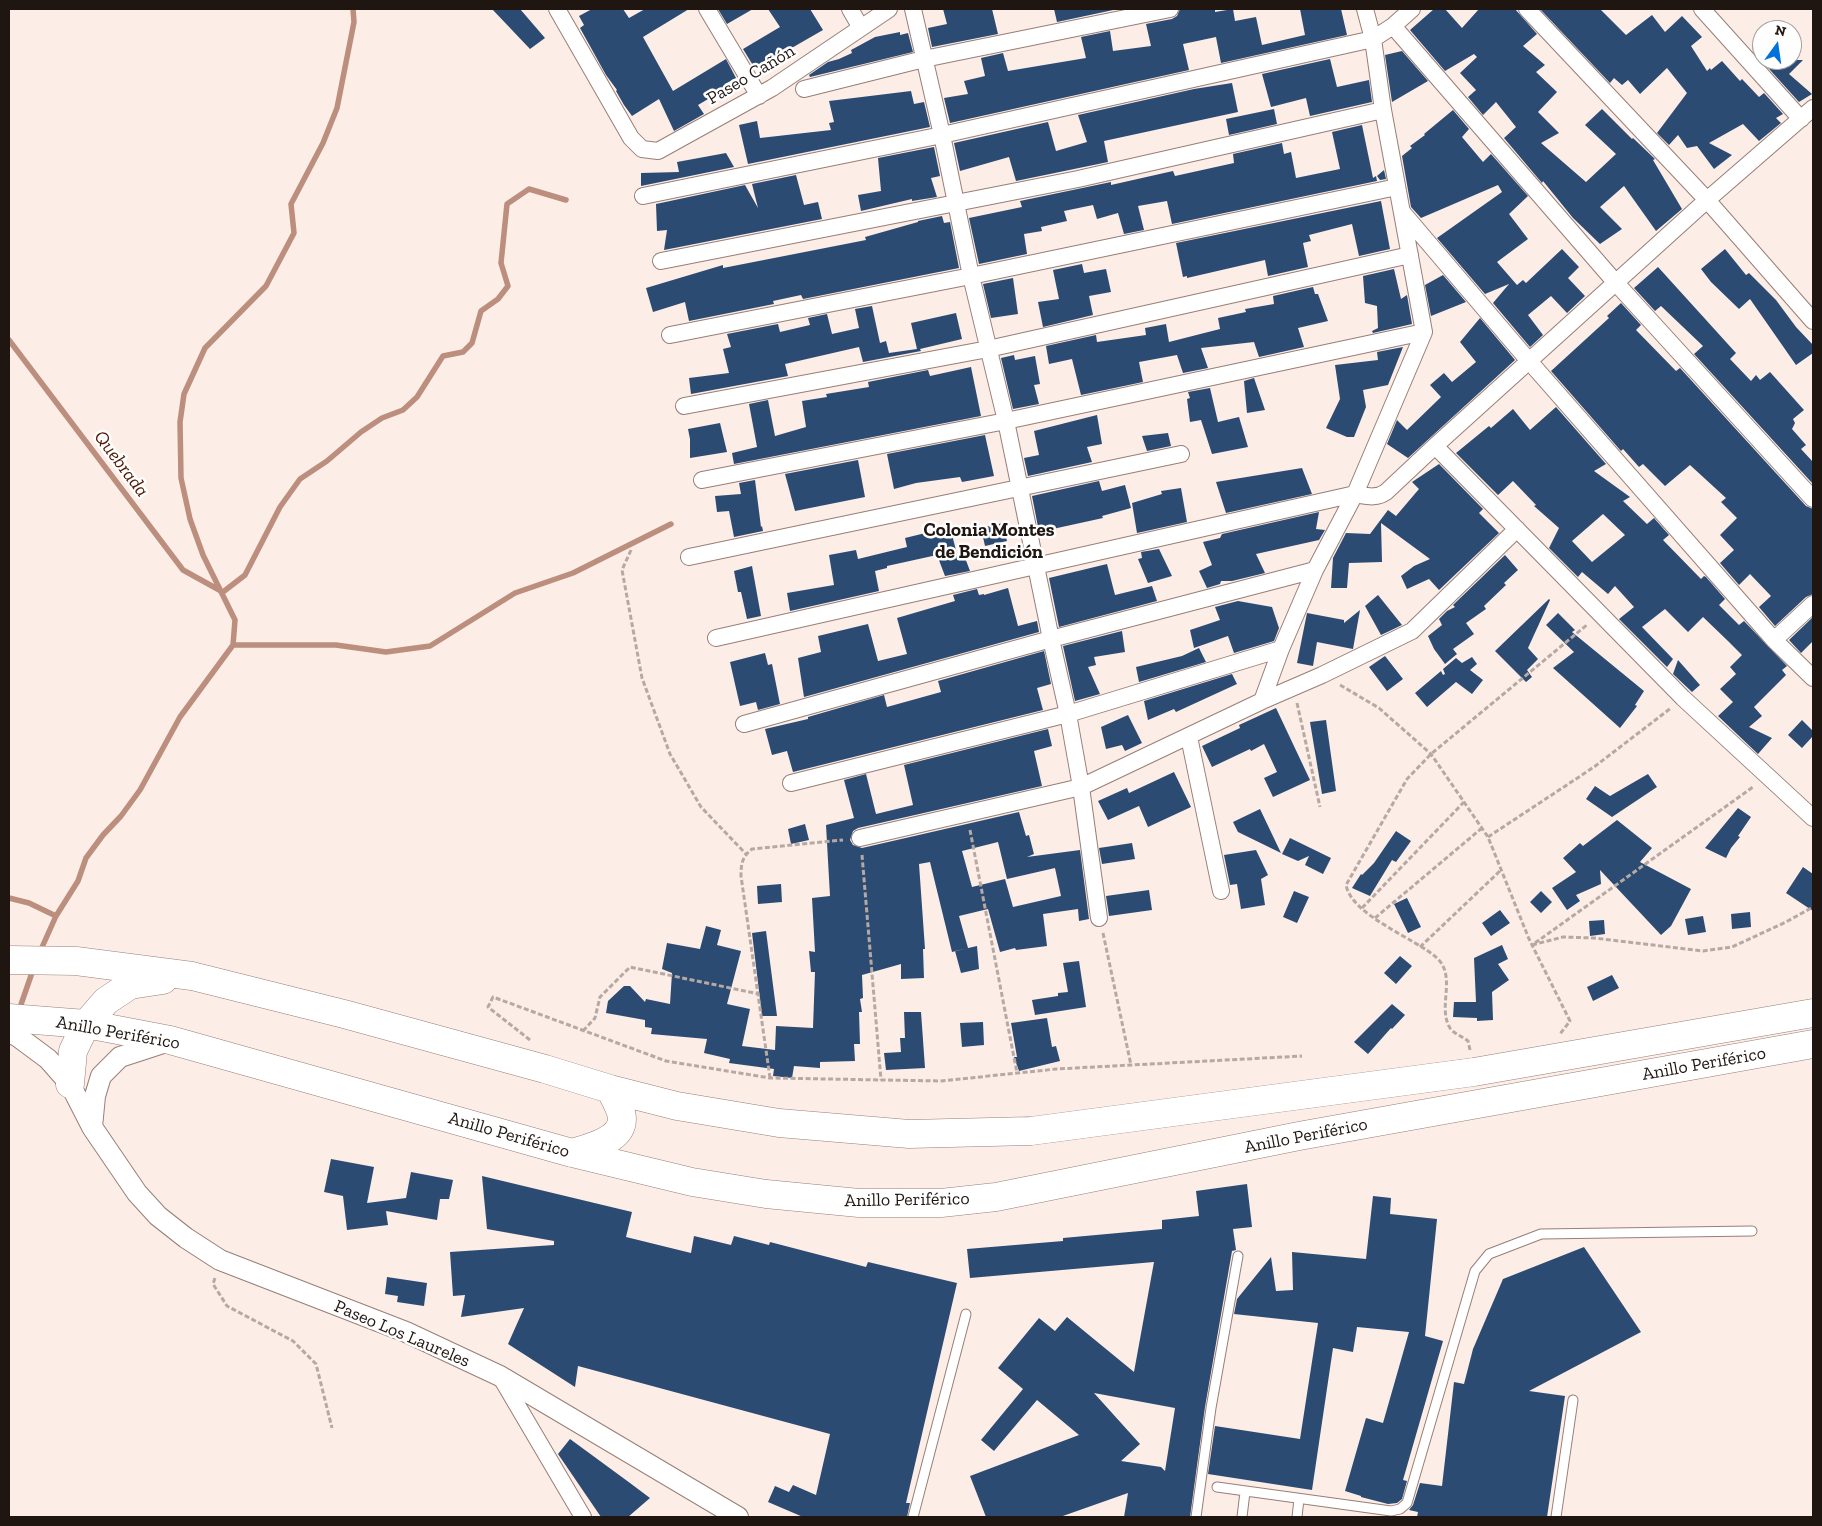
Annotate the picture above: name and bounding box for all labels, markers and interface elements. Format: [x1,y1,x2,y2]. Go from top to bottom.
north arrow [1752,20,1802,70]
text: N [1773,21,1788,40]
street label: Paseo Cañón [703,40,799,110]
water label: Quebrada [89,426,153,502]
district label: Colonia Montes de Bendición [923,520,1055,564]
street label: Anillo Periférico [55,1011,181,1055]
street label: Anillo Periférico [1641,1042,1767,1086]
street label: Anillo Periférico [446,1107,572,1163]
street label: Anillo Periférico [1243,1113,1369,1159]
street label: Anillo Periférico [844,1188,970,1212]
street label: Paseo Los Laureles [331,1296,473,1372]

